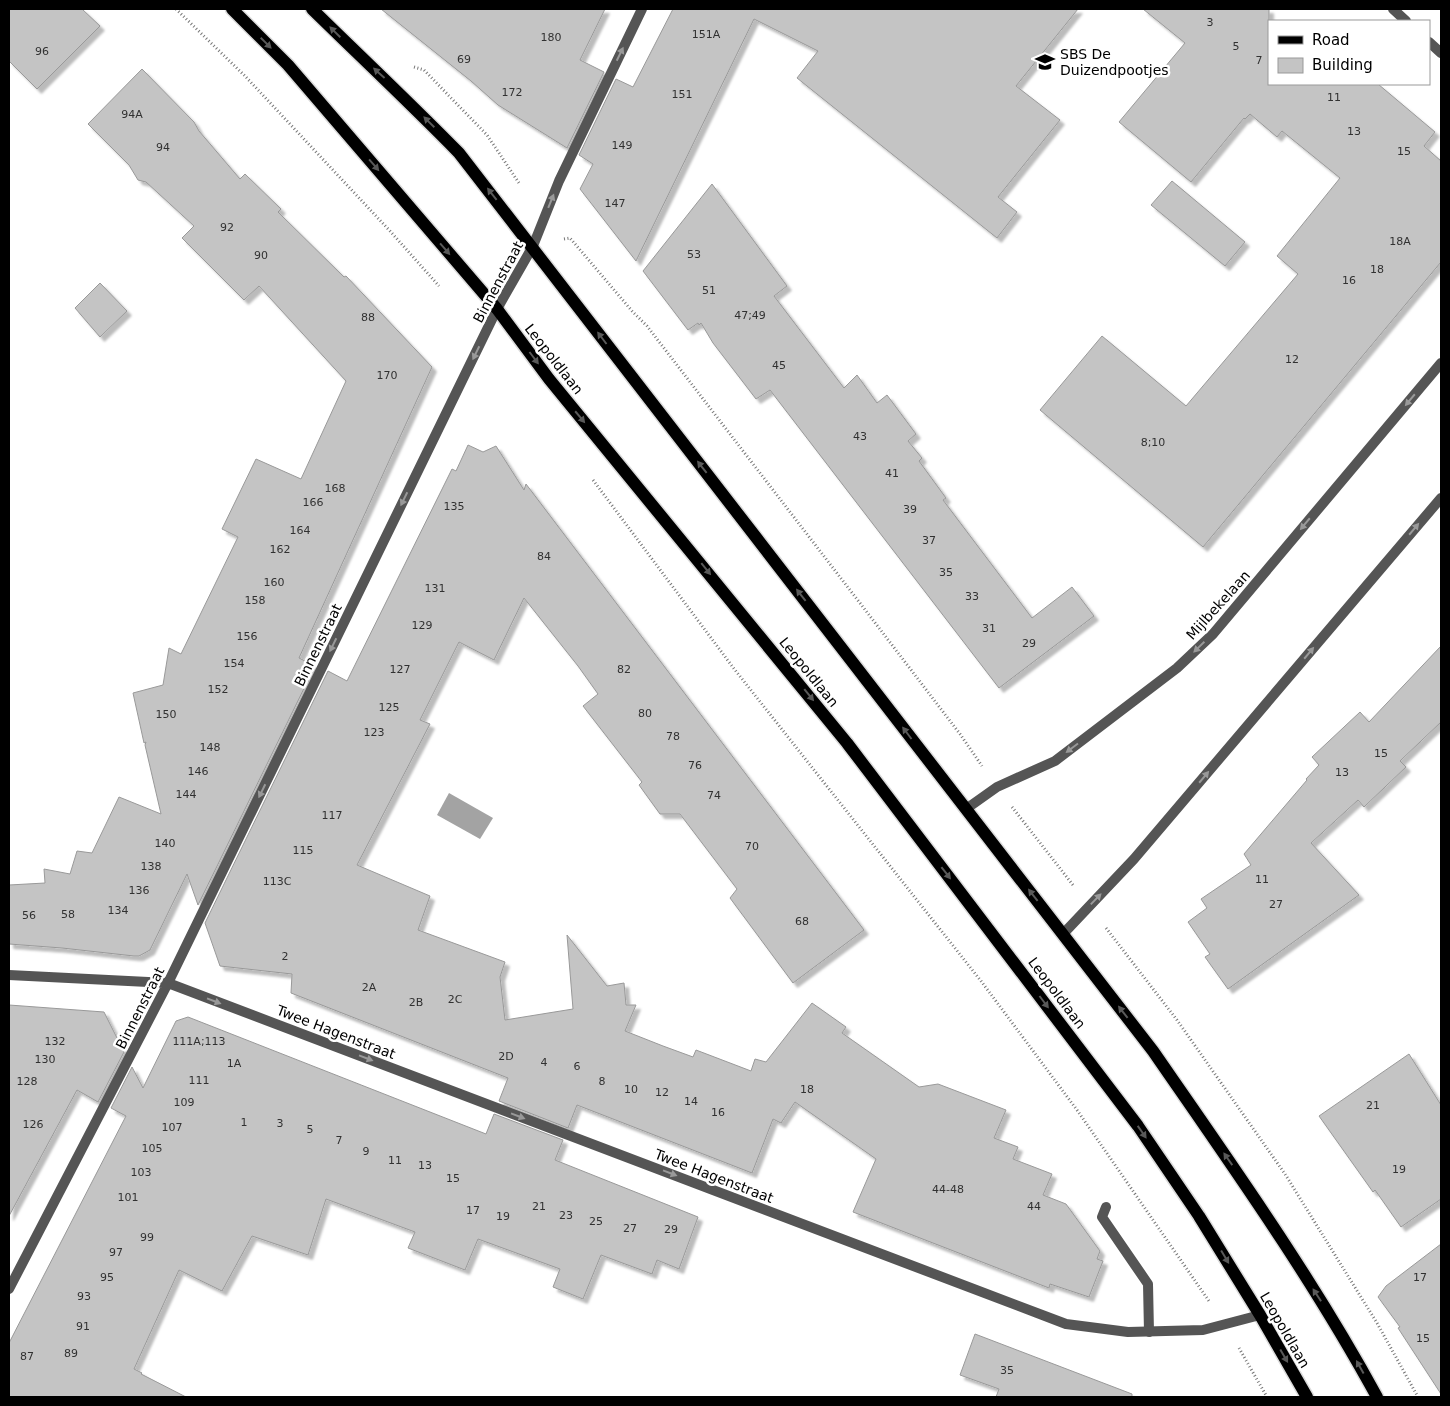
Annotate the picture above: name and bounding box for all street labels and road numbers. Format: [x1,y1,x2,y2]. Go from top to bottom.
street label: Binnenstraat [470,238,526,325]
street label: Leopoldlaan [522,321,586,397]
street label: Mijlbekelaan [1183,567,1253,643]
street label: Binnenstraat [291,601,345,689]
street label: Leopoldlaan [776,634,842,710]
street label: Leopoldlaan [1025,954,1089,1032]
street label: Binnenstraat [112,964,168,1052]
street label: Twee Hagenstraat [273,1002,398,1062]
street label: Twee Hagenstraat [651,1146,776,1206]
street label: Leopoldlaan [1257,1289,1313,1371]

